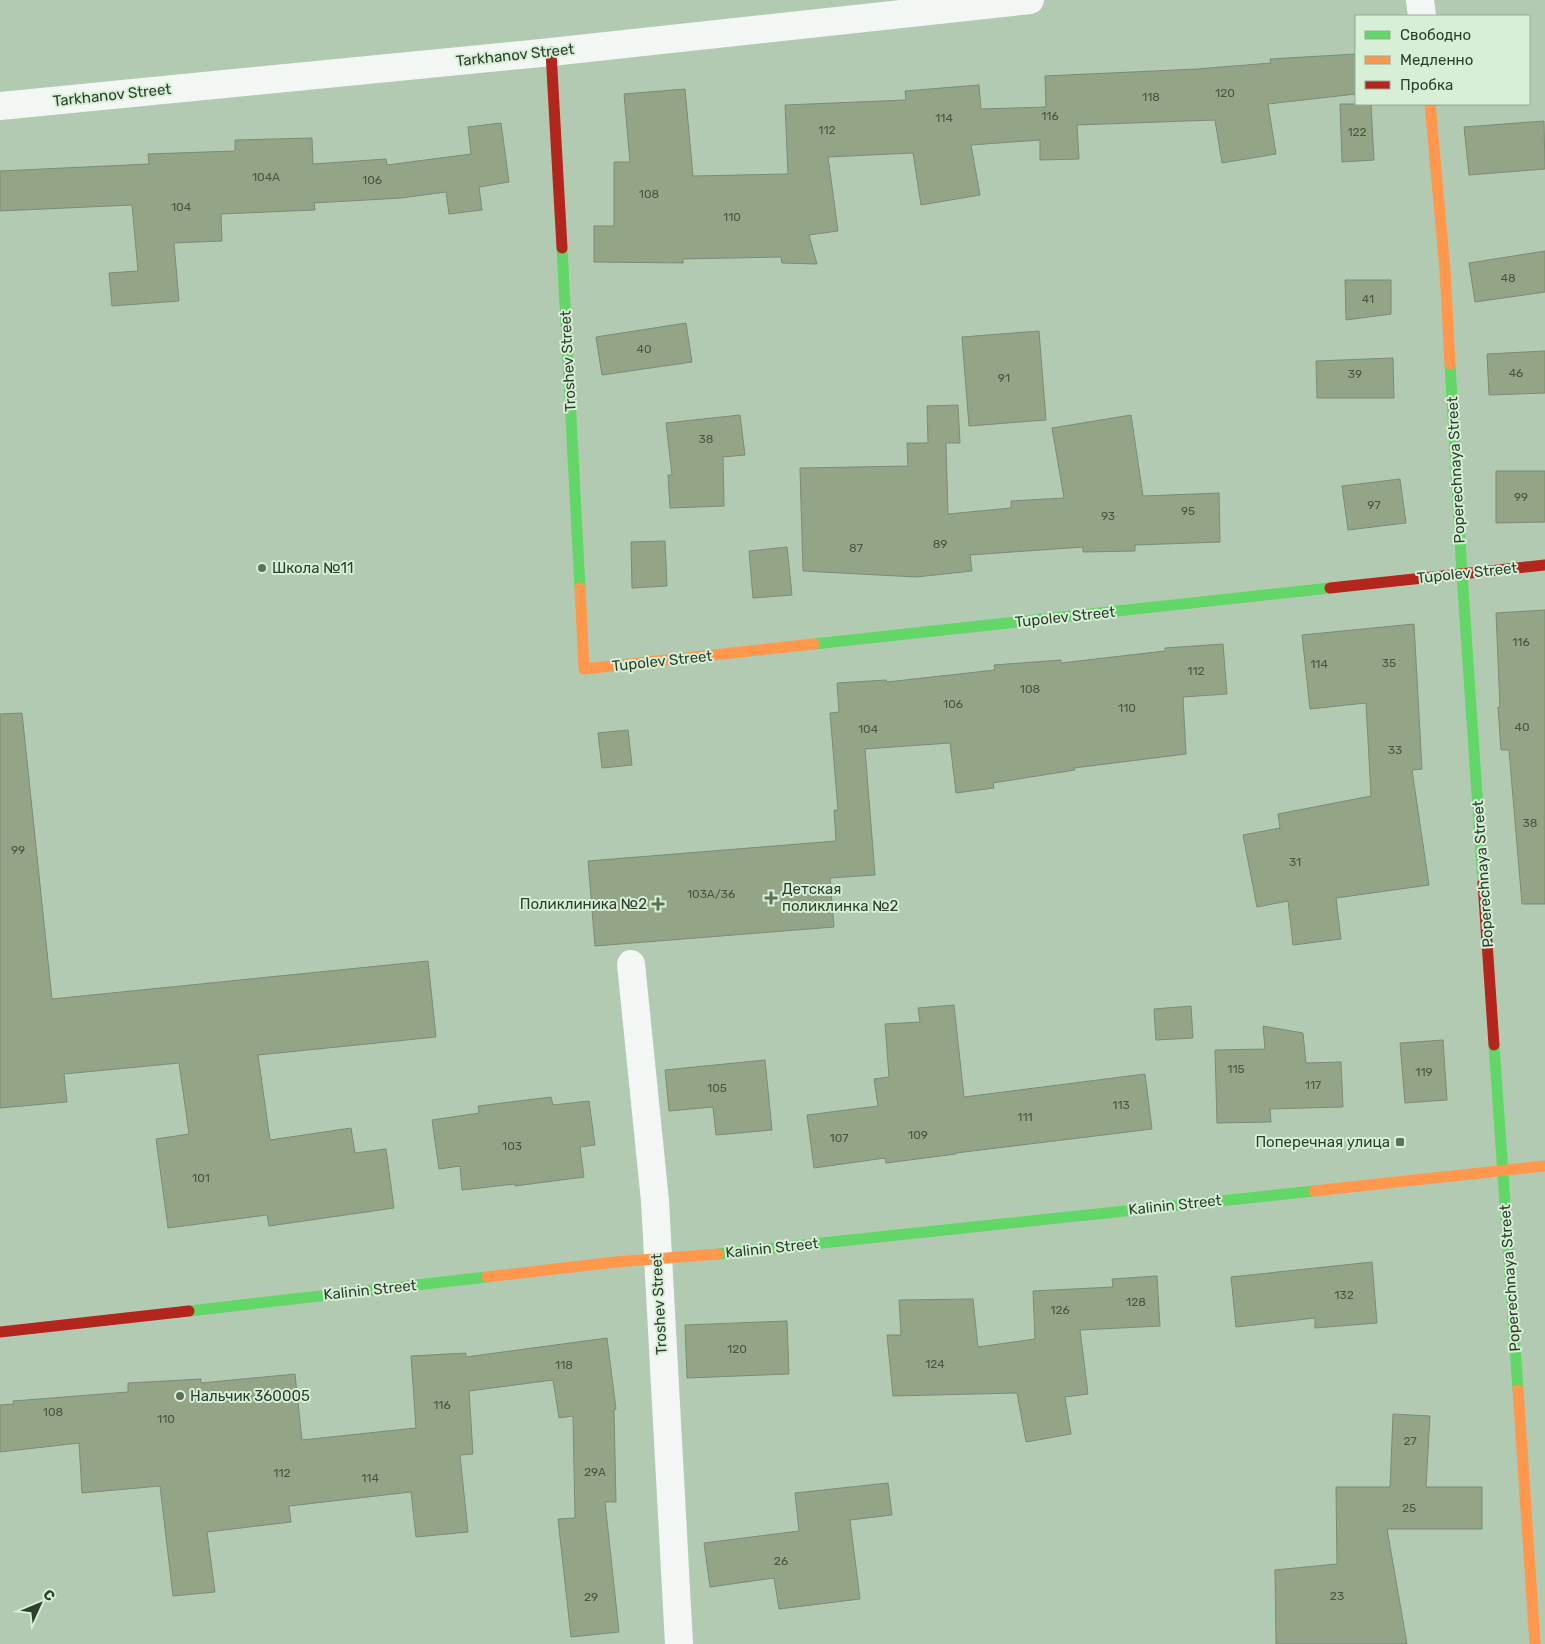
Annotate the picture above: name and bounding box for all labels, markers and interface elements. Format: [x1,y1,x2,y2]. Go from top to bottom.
legend [1355,15,1530,105]
text: Свободно [1400,26,1471,44]
street label: Tarkhanov Street [455,40,575,70]
text: Медленно [1400,51,1473,69]
text: Пробка [1400,76,1453,94]
street label: Tarkhanov Street [52,80,172,110]
house number: 120 [1215,86,1235,100]
house number: 118 [1142,90,1160,104]
house number: 116 [1041,109,1059,123]
house number: 114 [935,111,953,125]
house number: 112 [818,123,836,137]
house number: 122 [1347,125,1367,139]
house number: 104А [252,170,280,184]
house number: 106 [362,173,382,187]
house number: 108 [639,187,659,201]
house number: 104 [171,200,192,214]
house number: 110 [723,210,741,224]
house number: 48 [1500,271,1516,285]
house number: 41 [1362,292,1374,306]
street label: Troshev Street [556,310,580,412]
house number: 40 [636,342,652,356]
house number: 46 [1509,366,1523,380]
house number: 39 [1348,367,1362,381]
house number: 91 [998,371,1010,385]
street label: Poperechnaya Street [1443,396,1469,544]
house number: 38 [699,432,713,446]
house number: 99 [1514,490,1528,504]
house number: 97 [1367,498,1381,512]
house number: 95 [1181,504,1195,518]
house number: 93 [1101,509,1115,523]
house number: 89 [933,537,947,551]
house number: 87 [849,541,863,555]
place label: Школа №11 [272,559,353,577]
street label: Tupolev Street [1416,559,1518,587]
marker: Школа №11 [256,562,268,574]
street label: Tupolev Street [1014,603,1116,631]
house number: 116 [1512,635,1530,649]
street label: Tupolev Street [611,647,713,675]
house number: 35 [1382,656,1396,670]
house number: 114 [1310,657,1328,671]
house number: 112 [1187,664,1205,678]
house number: 108 [1020,682,1040,696]
house number: 106 [943,697,963,711]
house number: 110 [1118,701,1136,715]
house number: 40 [1514,720,1530,734]
house number: 104 [858,722,879,736]
house number: 33 [1388,743,1402,757]
street label: Poperechnaya Street [1469,800,1497,948]
house number: 38 [1523,816,1537,830]
house number: 99 [11,843,25,857]
house number: 31 [1289,855,1301,869]
place label: Детская поликлинка №2 [782,880,899,915]
house number: 103А/36 [687,887,735,901]
marker: Детская поликлинка №2 [764,891,778,905]
place label: Поликлиника №2 [520,895,647,913]
marker: Поликлиника №2 [651,897,665,911]
house number: 115 [1227,1062,1245,1076]
house number: 119 [1415,1065,1433,1079]
house number: 117 [1305,1078,1321,1092]
house number: 105 [707,1081,727,1095]
house number: 113 [1112,1098,1130,1112]
house number: 111 [1017,1110,1033,1124]
house number: 109 [908,1128,928,1142]
house number: 107 [830,1131,848,1145]
place label: Поперечная улица [1255,1133,1390,1151]
marker: Поперечная улица [1394,1136,1406,1148]
house number: 103 [502,1139,522,1153]
house number: 101 [192,1171,210,1185]
street label: Kalinin Street [1128,1191,1222,1219]
street label: Poperechnaya Street [1496,1204,1524,1352]
street label: Kalinin Street [725,1234,819,1262]
street label: Troshev Street [647,1253,671,1355]
street label: Kalinin Street [323,1276,417,1304]
house number: 132 [1334,1288,1354,1302]
house number: 128 [1126,1295,1146,1309]
house number: 126 [1050,1303,1070,1317]
house number: 120 [727,1342,747,1356]
house number: 124 [925,1357,945,1371]
house number: 118 [555,1358,573,1372]
place label: Нальчик 360005 [190,1387,310,1405]
marker: Нальчик 360005 [174,1390,186,1402]
house number: 116 [433,1398,451,1412]
house number: 108 [43,1405,63,1419]
house number: 110 [157,1412,175,1426]
house number: 27 [1403,1434,1417,1448]
house number: 29А [584,1465,606,1479]
house number: 112 [273,1466,291,1480]
house number: 114 [361,1471,379,1485]
house number: 25 [1402,1501,1416,1515]
house number: 26 [774,1554,788,1568]
north arrow [15,1579,65,1629]
text: С [39,1586,59,1605]
house number: 23 [1330,1589,1344,1603]
house number: 29 [584,1590,598,1604]

